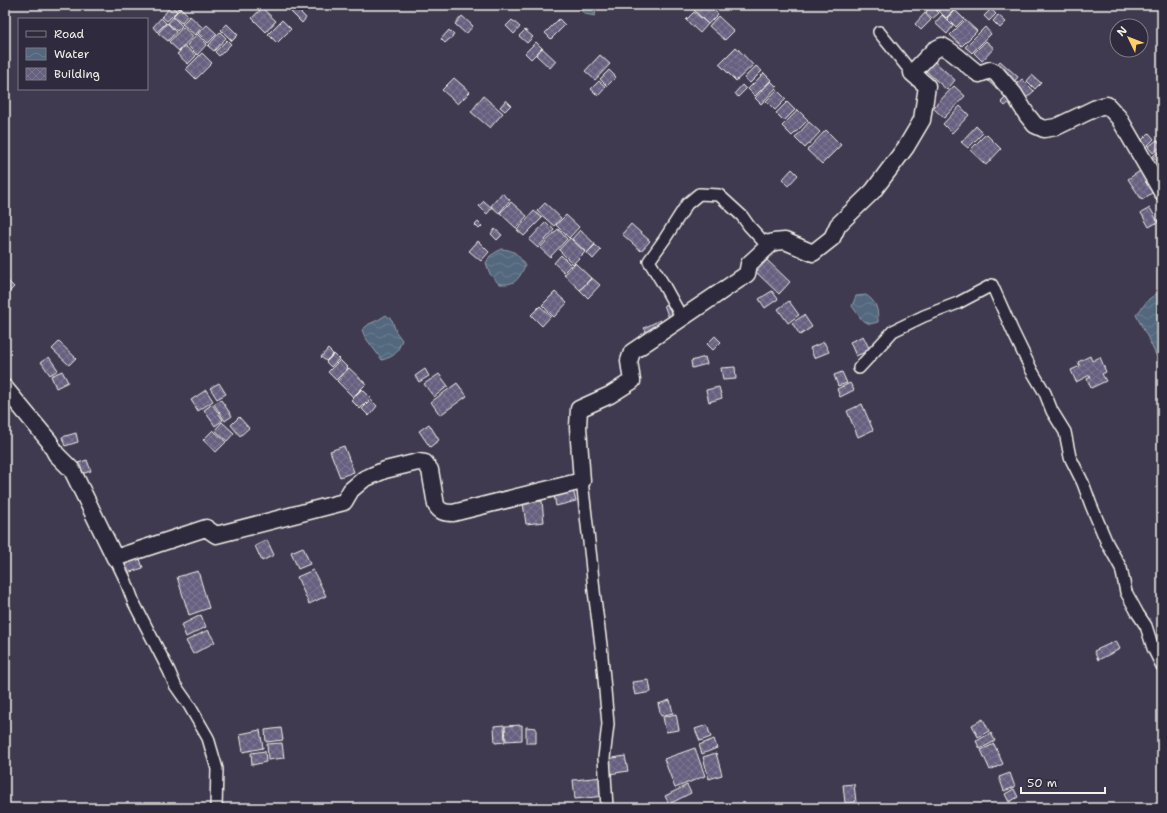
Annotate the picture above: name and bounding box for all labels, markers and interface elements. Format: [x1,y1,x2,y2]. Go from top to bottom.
legend [18,18,148,90]
north arrow [1109,18,1149,58]
text: N [1114,23,1131,40]
text: Road [54,26,85,42]
text: Water [54,46,90,62]
text: Building [54,66,100,82]
scale bar [1021,769,1105,795]
text: 50 m [1027,775,1057,791]

